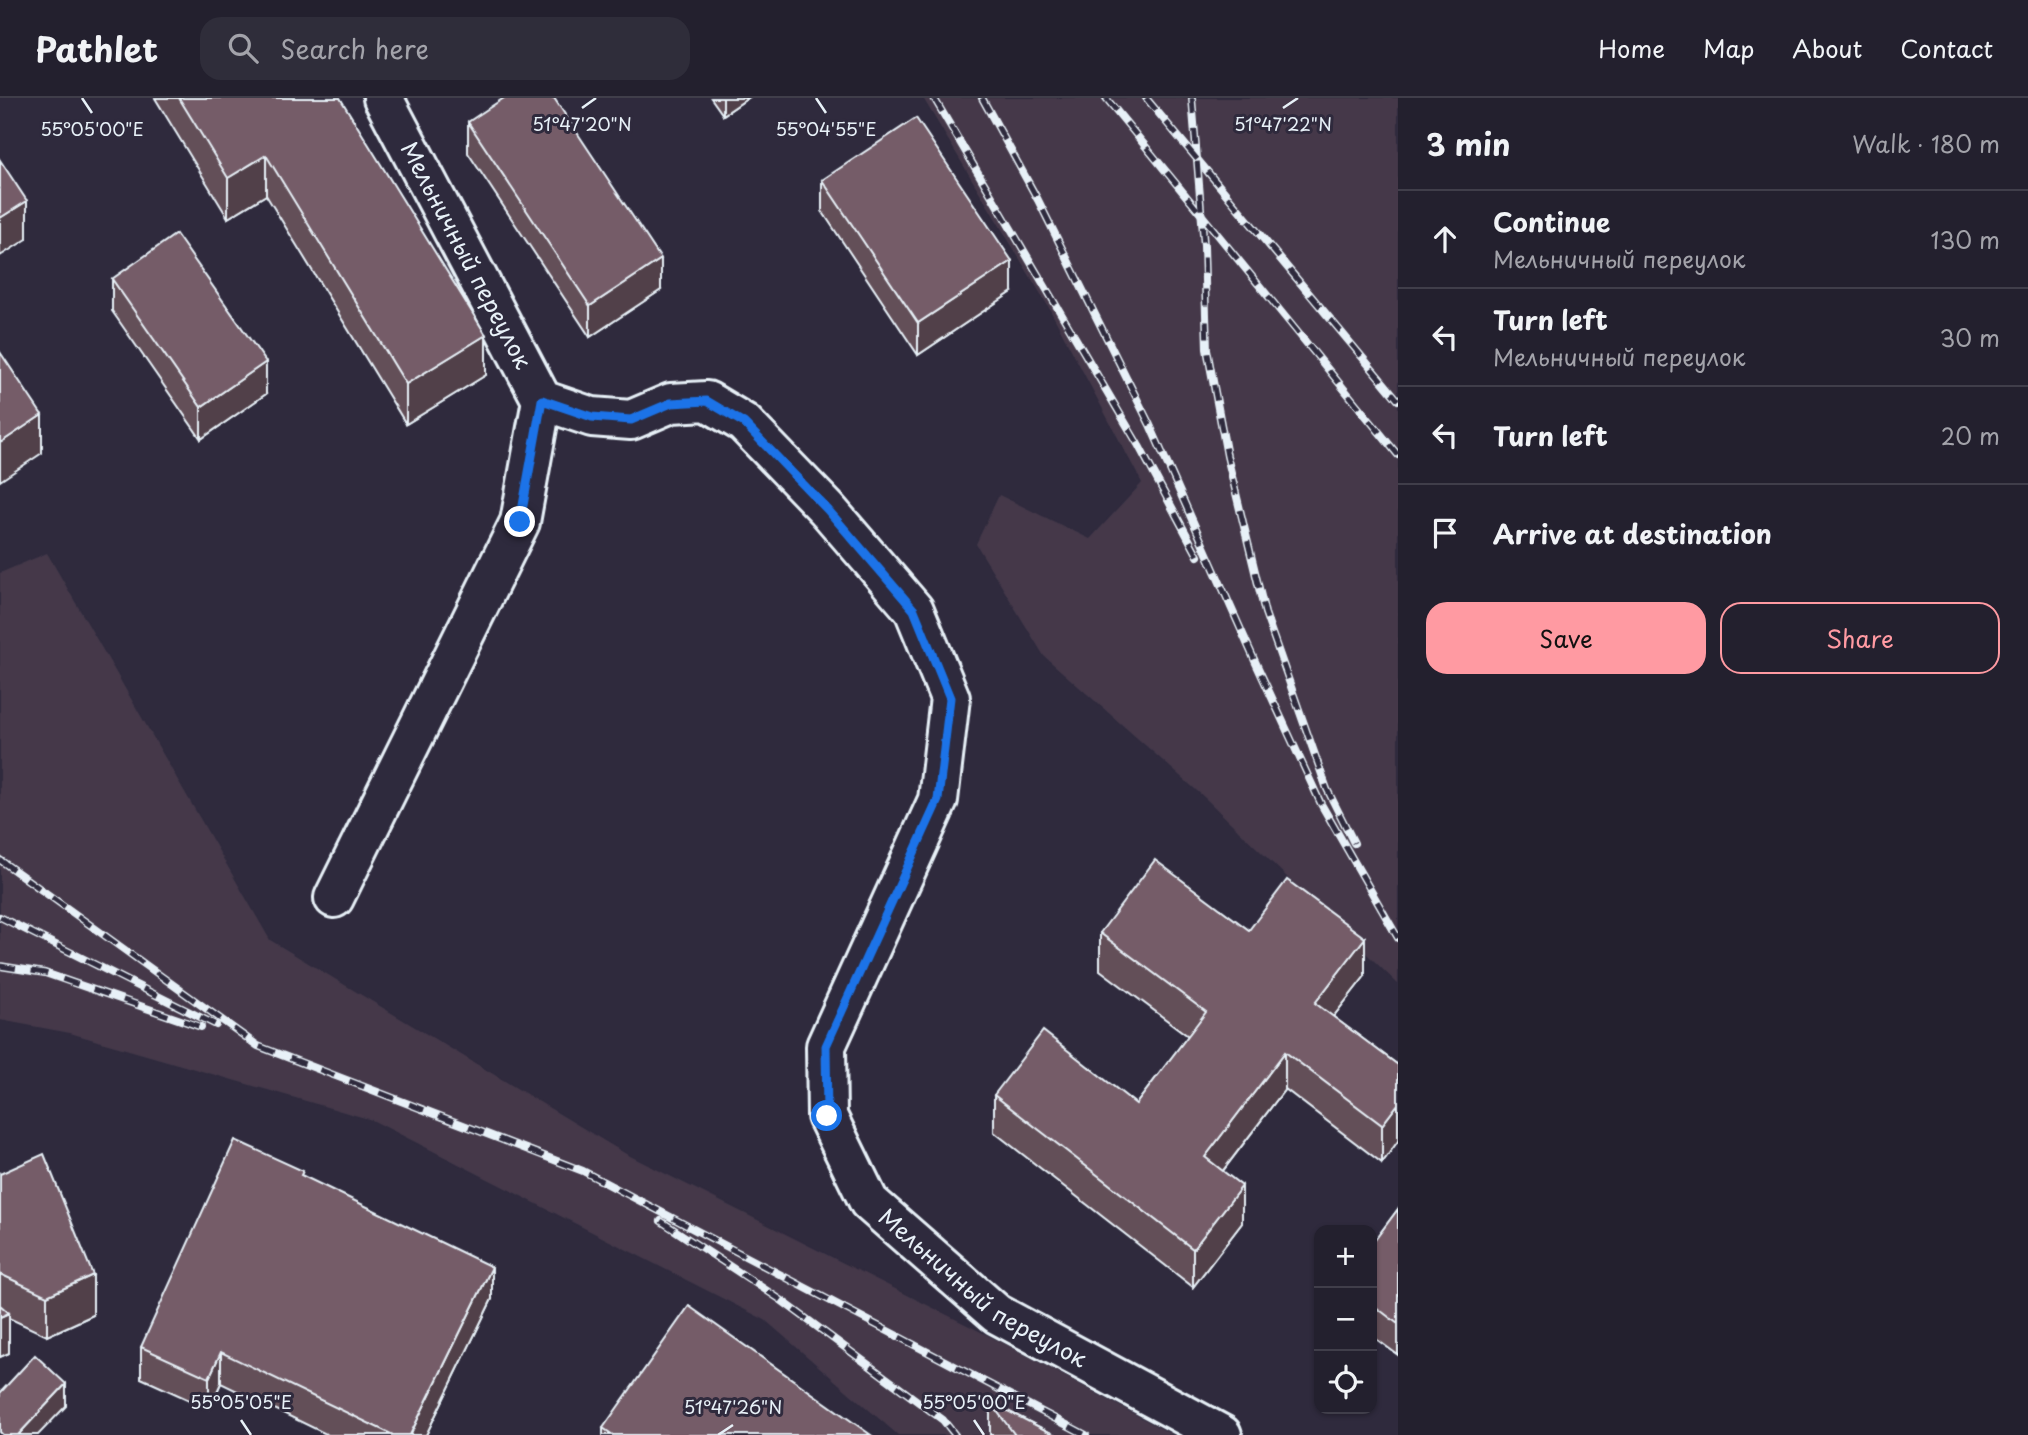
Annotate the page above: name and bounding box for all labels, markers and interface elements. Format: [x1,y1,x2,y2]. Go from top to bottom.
search box [200,17,690,80]
text: Pathlet [35,23,158,73]
icon: search [224,29,262,67]
text: Search here [280,29,429,68]
text: Home [1598,30,1665,66]
text: Map [1703,30,1754,66]
text: About [1792,30,1862,66]
text: Contact [1900,30,1993,66]
text: 51°47'20"N [532,110,632,137]
text: 51°47'22"N [1234,110,1332,137]
text: 55°05'00"E [40,115,144,142]
text: 55°04'55"E [776,115,877,142]
text: 3 min [1426,121,1511,166]
text: Walk · 180 m [1852,126,2000,161]
street label: Мельничный переулок [393,135,542,375]
text: Continue [1493,202,1610,241]
icon: ahead [1426,220,1464,258]
text: 130 m [1930,222,2000,257]
text: Мельничный переулок [1493,241,1745,276]
text: Turn left [1493,300,1608,339]
icon: left [1426,318,1464,356]
text: 30 m [1939,320,2000,355]
text: Мельничный переулок [1493,339,1745,374]
icon: left [1426,416,1464,454]
text: Turn left [1493,416,1608,455]
text: 20 m [1941,418,2000,453]
route end [504,506,535,537]
icon: arrive [1426,514,1464,552]
text: Arrive at destination [1493,514,1772,553]
button: Save [1426,602,1706,674]
button: Share [1720,602,2000,674]
route start [811,1100,842,1131]
street label: Мельничный переулок [872,1199,1094,1375]
map controls [1314,1225,1377,1414]
button: + [1314,1225,1377,1288]
button: − [1314,1288,1377,1351]
button: locate [1314,1351,1377,1414]
text: 55°05'05"E [190,1388,292,1415]
text: 55°05'00"E [922,1388,1026,1415]
text: 51°47'26"N [684,1393,782,1420]

